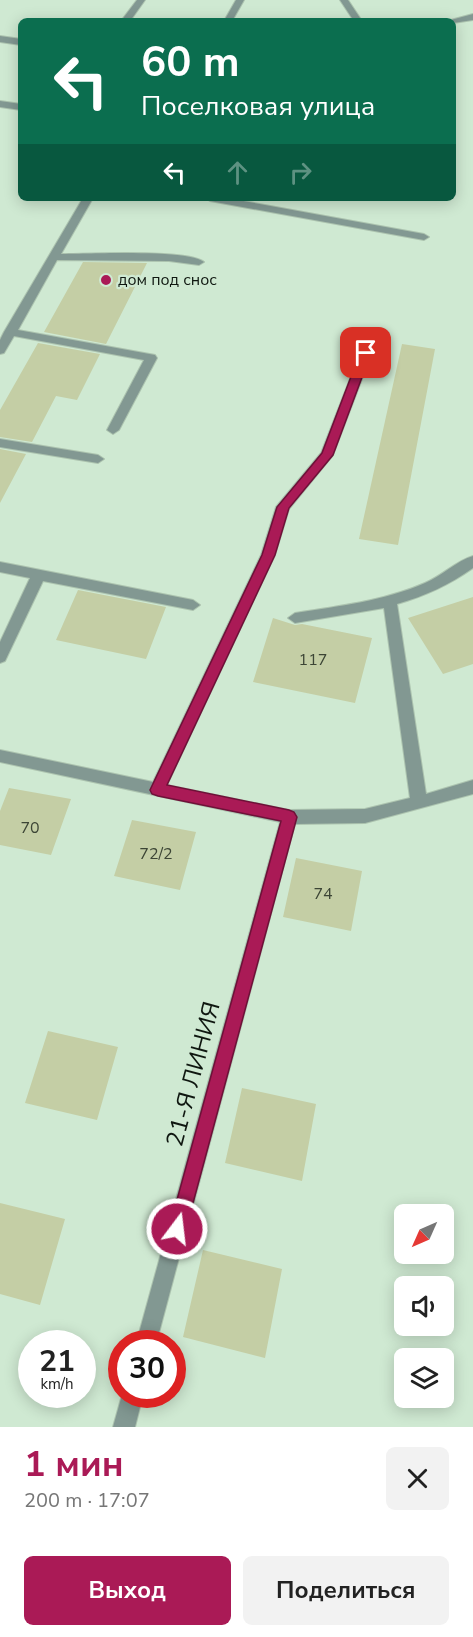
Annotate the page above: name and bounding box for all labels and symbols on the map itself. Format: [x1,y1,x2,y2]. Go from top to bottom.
place label: дом под снос [118,269,217,291]
marker: дом под снос [99,273,113,287]
pin [340,327,391,378]
house number: 117 [299,649,327,671]
house number: 70 [20,817,40,839]
house number: 72/2 [139,843,173,865]
house number: 74 [313,883,333,905]
street label: 21-Я ЛИНИЯ [158,998,228,1150]
position arrow [145,1197,209,1261]
north arrow [394,1204,454,1264]
speed limit sign: 30 [108,1330,186,1408]

